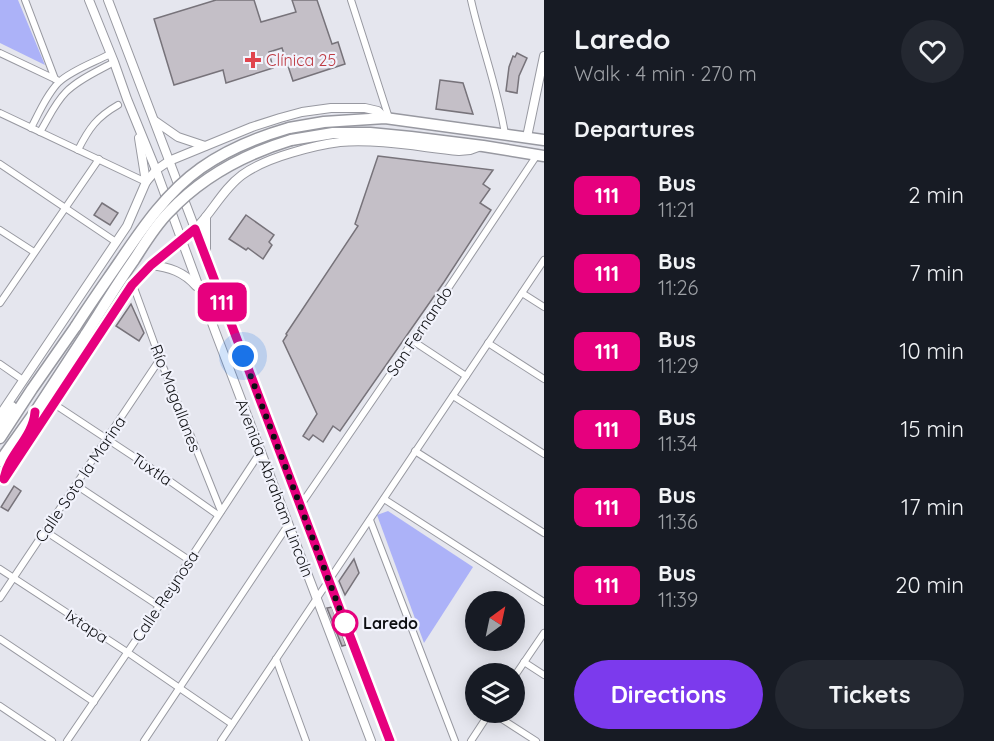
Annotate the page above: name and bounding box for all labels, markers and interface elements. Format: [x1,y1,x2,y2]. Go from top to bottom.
button: heart [901,20,964,83]
text: Laredo [574,21,670,56]
place label: Clínica 25 [266,50,336,70]
marker: Clínica 25 [244,51,262,69]
text: Walk · 4 min · 270 m [574,61,757,86]
text: Departures [574,115,695,143]
text: Bus [658,169,696,197]
text: 2 min [908,181,964,209]
text: 111 [595,182,619,208]
text: 11:21 [658,197,695,222]
text: Bus [658,247,696,275]
text: 7 min [909,259,964,287]
text: 111 [595,260,619,286]
text: 11:26 [658,275,698,300]
line badge: 111 [188,282,256,322]
street label: San Fernando [382,282,456,380]
text: 111 [210,289,234,315]
text: Bus [658,325,696,353]
text: 10 min [899,337,964,365]
text: 111 [595,338,619,364]
street label: Río Magallanes [146,341,206,455]
your location [228,341,258,371]
text: 11:29 [658,353,699,378]
street label: Avenida Abraham Lincoln [232,396,318,580]
text: Bus [658,403,696,431]
street label: Calle Soto la Marina [30,412,130,546]
text: 15 min [900,415,964,443]
text: 111 [595,416,619,442]
text: 11:34 [658,431,698,456]
street label: Tuxtla [128,448,176,490]
text: Bus [658,481,696,509]
text: 17 min [901,493,964,521]
text: 111 [595,494,619,520]
text: 11:36 [658,509,698,534]
street label: Calle Reynosa [127,547,203,645]
text: Bus [658,559,696,587]
text: 20 min [895,571,964,599]
text: 111 [595,572,619,598]
text: 11:39 [658,587,698,612]
north arrow [465,591,525,651]
map controls [465,591,525,723]
street label: Ixtapa [62,605,112,647]
marker: Laredo [332,610,358,636]
place label: Laredo [363,613,418,633]
button: Directions [574,660,763,729]
button: Tickets [775,660,964,729]
button: layers [465,663,525,723]

